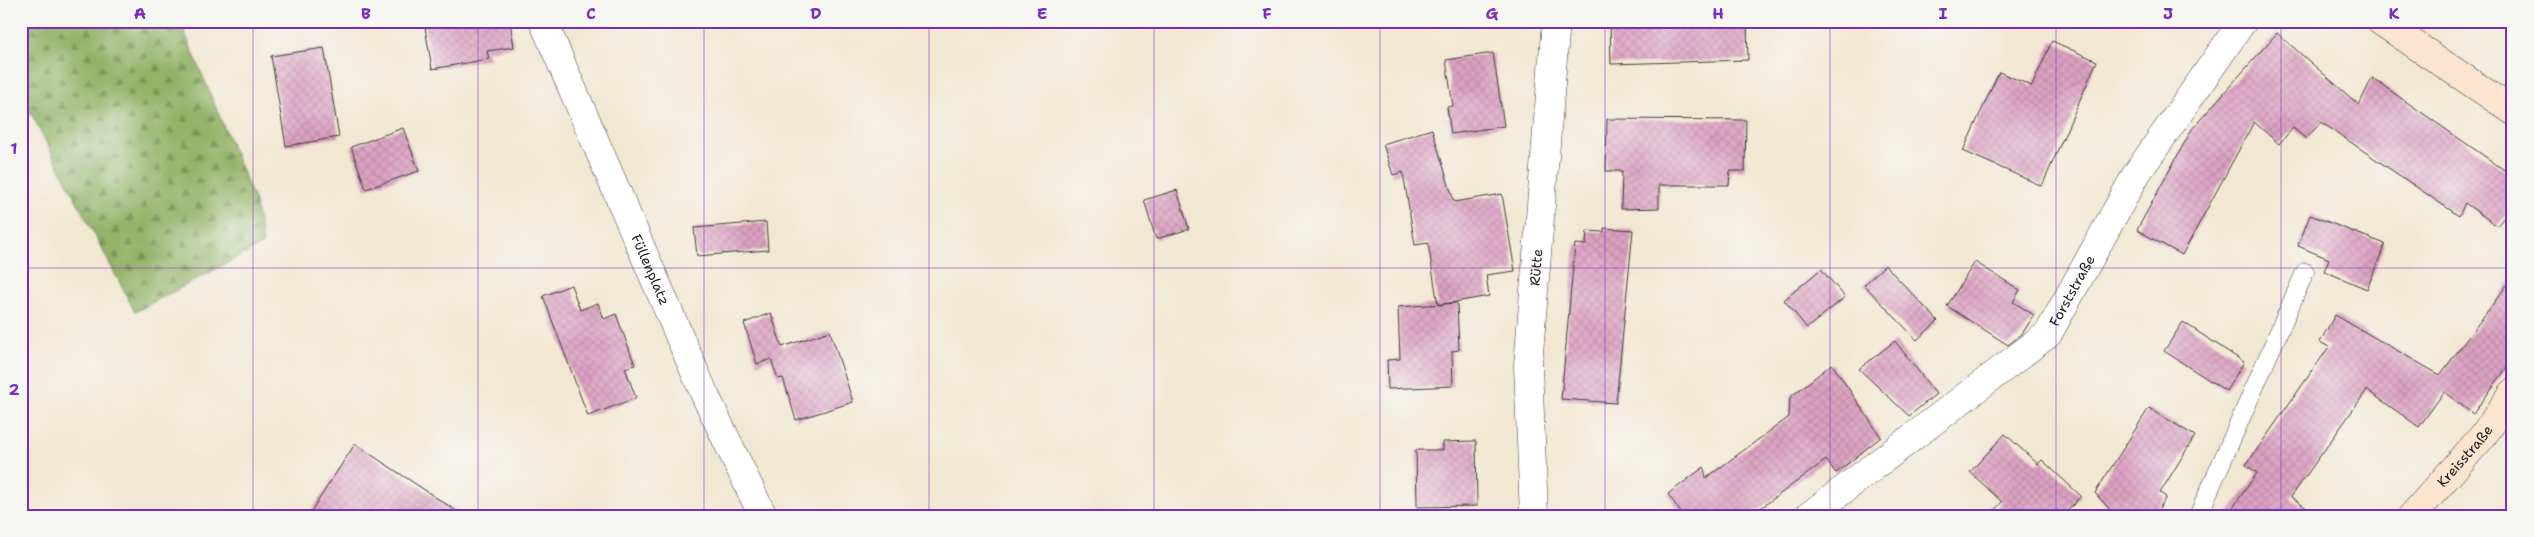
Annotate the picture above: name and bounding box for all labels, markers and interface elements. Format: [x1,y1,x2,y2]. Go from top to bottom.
text: A [134,3,146,24]
text: B [361,3,371,24]
text: C [586,3,596,24]
text: D [810,3,822,24]
text: E [1037,3,1047,24]
text: F [1262,3,1272,24]
text: G [1486,3,1499,24]
text: H [1712,3,1724,24]
text: I [1939,3,1948,24]
text: J [2163,3,2173,24]
text: K [2389,3,2400,24]
text: 1 [10,138,18,159]
street label: Füllenplatz [627,232,674,308]
street label: Rütte [1525,248,1546,287]
street label: Forststraße [2045,252,2099,329]
text: 2 [8,379,20,400]
street label: Kreisstraße [2433,421,2497,491]

